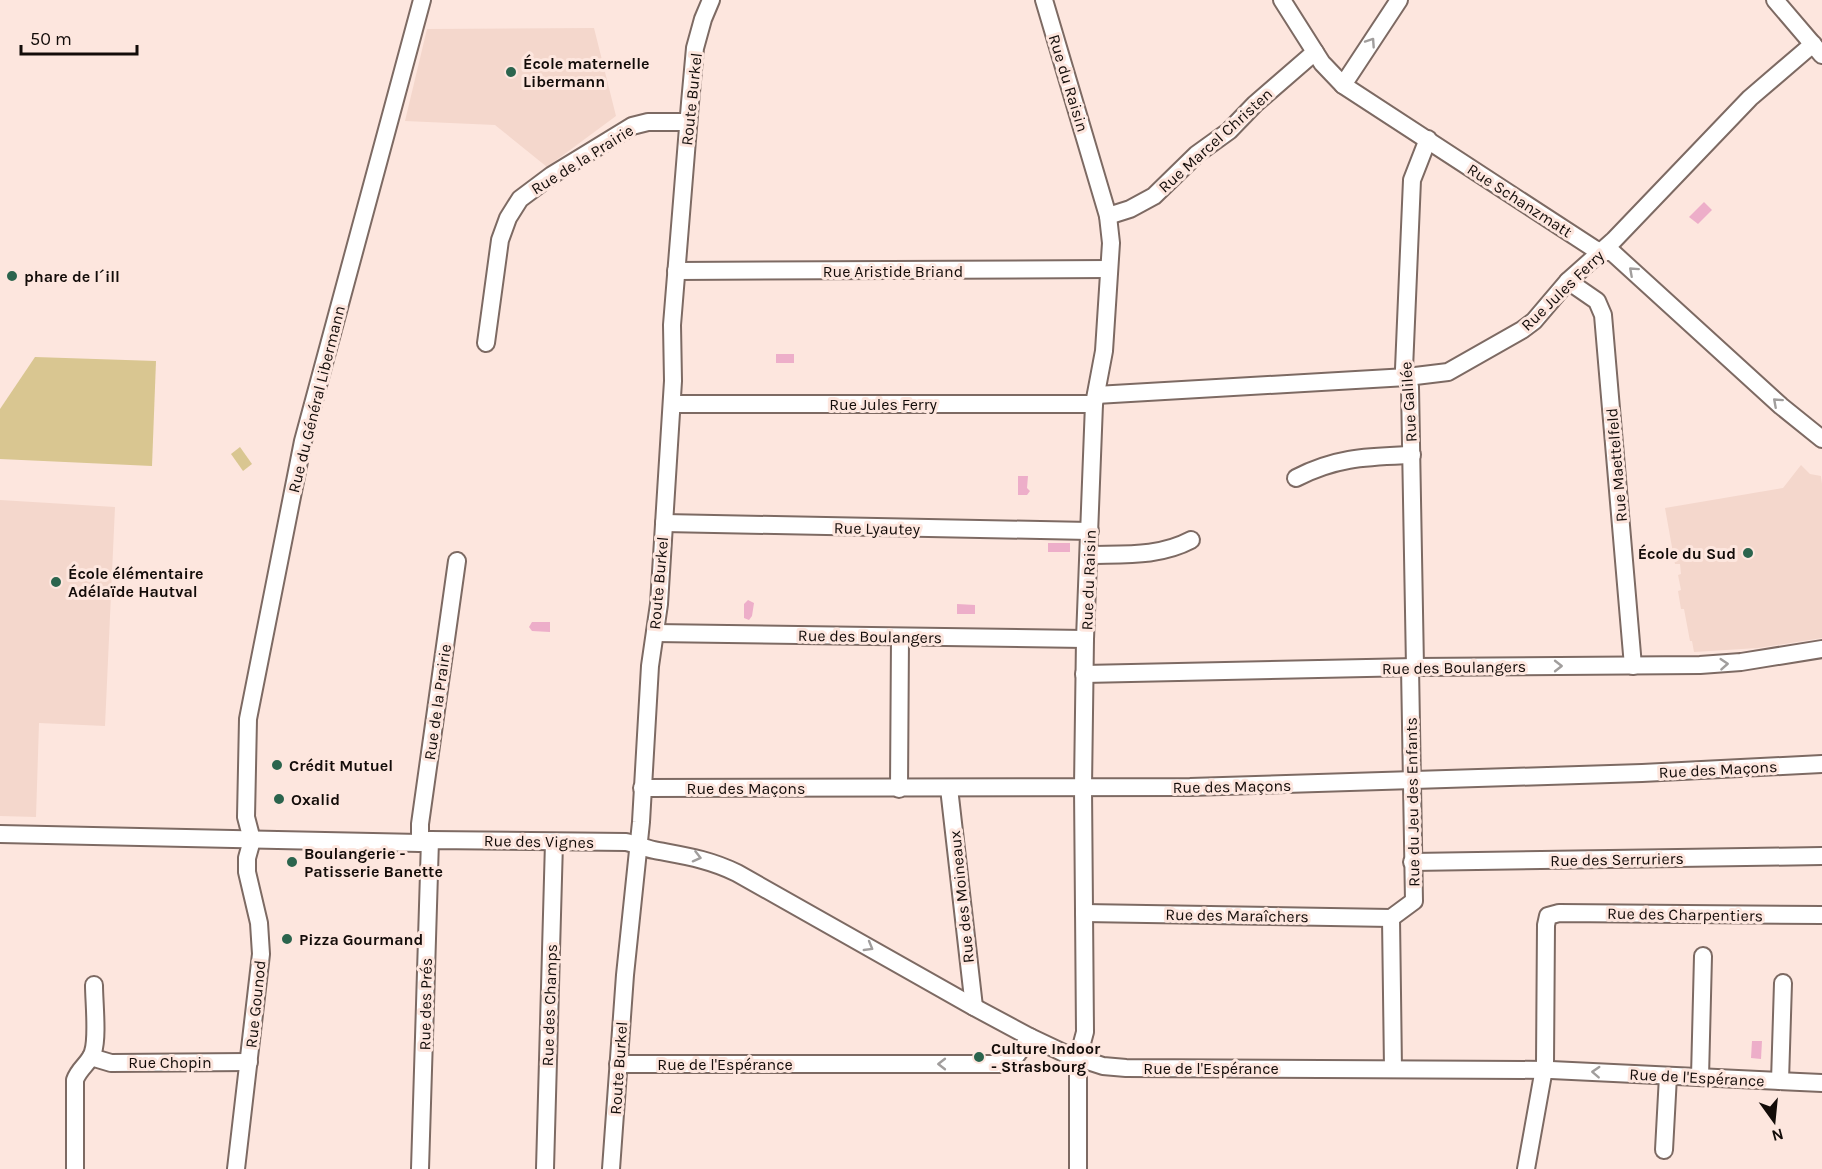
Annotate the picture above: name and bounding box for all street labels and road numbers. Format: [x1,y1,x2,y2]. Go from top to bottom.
street label: Rue du Raisin [1045,32,1092,134]
street label: Route Burkel [677,52,706,146]
street label: Rue Marcel Christen [1154,84,1276,197]
street label: Rue de la Prairie [528,120,637,199]
street label: Rue Schanzmatt [1464,160,1576,241]
street label: Rue Jules Ferry [1517,246,1608,335]
street label: Rue Aristide Briand [823,262,963,281]
street label: Rue du Général Libermann [284,303,349,495]
street label: Rue Galilée [1396,361,1421,443]
street label: Rue Jules Ferry [829,395,937,414]
street label: Rue Maettelfeld [1602,407,1631,523]
street label: Rue Lyautey [834,518,921,539]
street label: Rue du Raisin [1077,529,1100,631]
street label: Route Burkel [645,536,672,630]
street label: Rue des Boulangers [798,626,942,647]
street label: Rue de la Prairie [420,643,455,761]
street label: Rue des Boulangers [1382,657,1526,678]
street label: Rue du Jeu des Enfants [1402,717,1423,887]
street label: Rue des Maçons [1658,757,1778,782]
street label: Rue des Maçons [1172,776,1292,797]
street label: Rue des Maçons [687,779,805,798]
street label: Rue des Moineaux [945,830,978,964]
street label: Rue des Vignes [484,831,594,852]
street label: Rue des Serruriers [1550,849,1684,870]
street label: Rue des Charpentiers [1607,904,1763,925]
street label: Rue des Maraîchers [1165,905,1309,926]
street label: Rue des Champs [538,944,561,1067]
street label: Rue des Prés [415,958,436,1051]
street label: Rue Gounod [241,959,270,1049]
street label: Route Burkel [606,1021,631,1115]
street label: Rue Chopin [128,1053,212,1072]
street label: Rue de l'Espérance [657,1055,793,1074]
street label: Rue de l'Espérance [1143,1059,1279,1078]
street label: Rue de l'Espérance [1629,1064,1765,1091]

